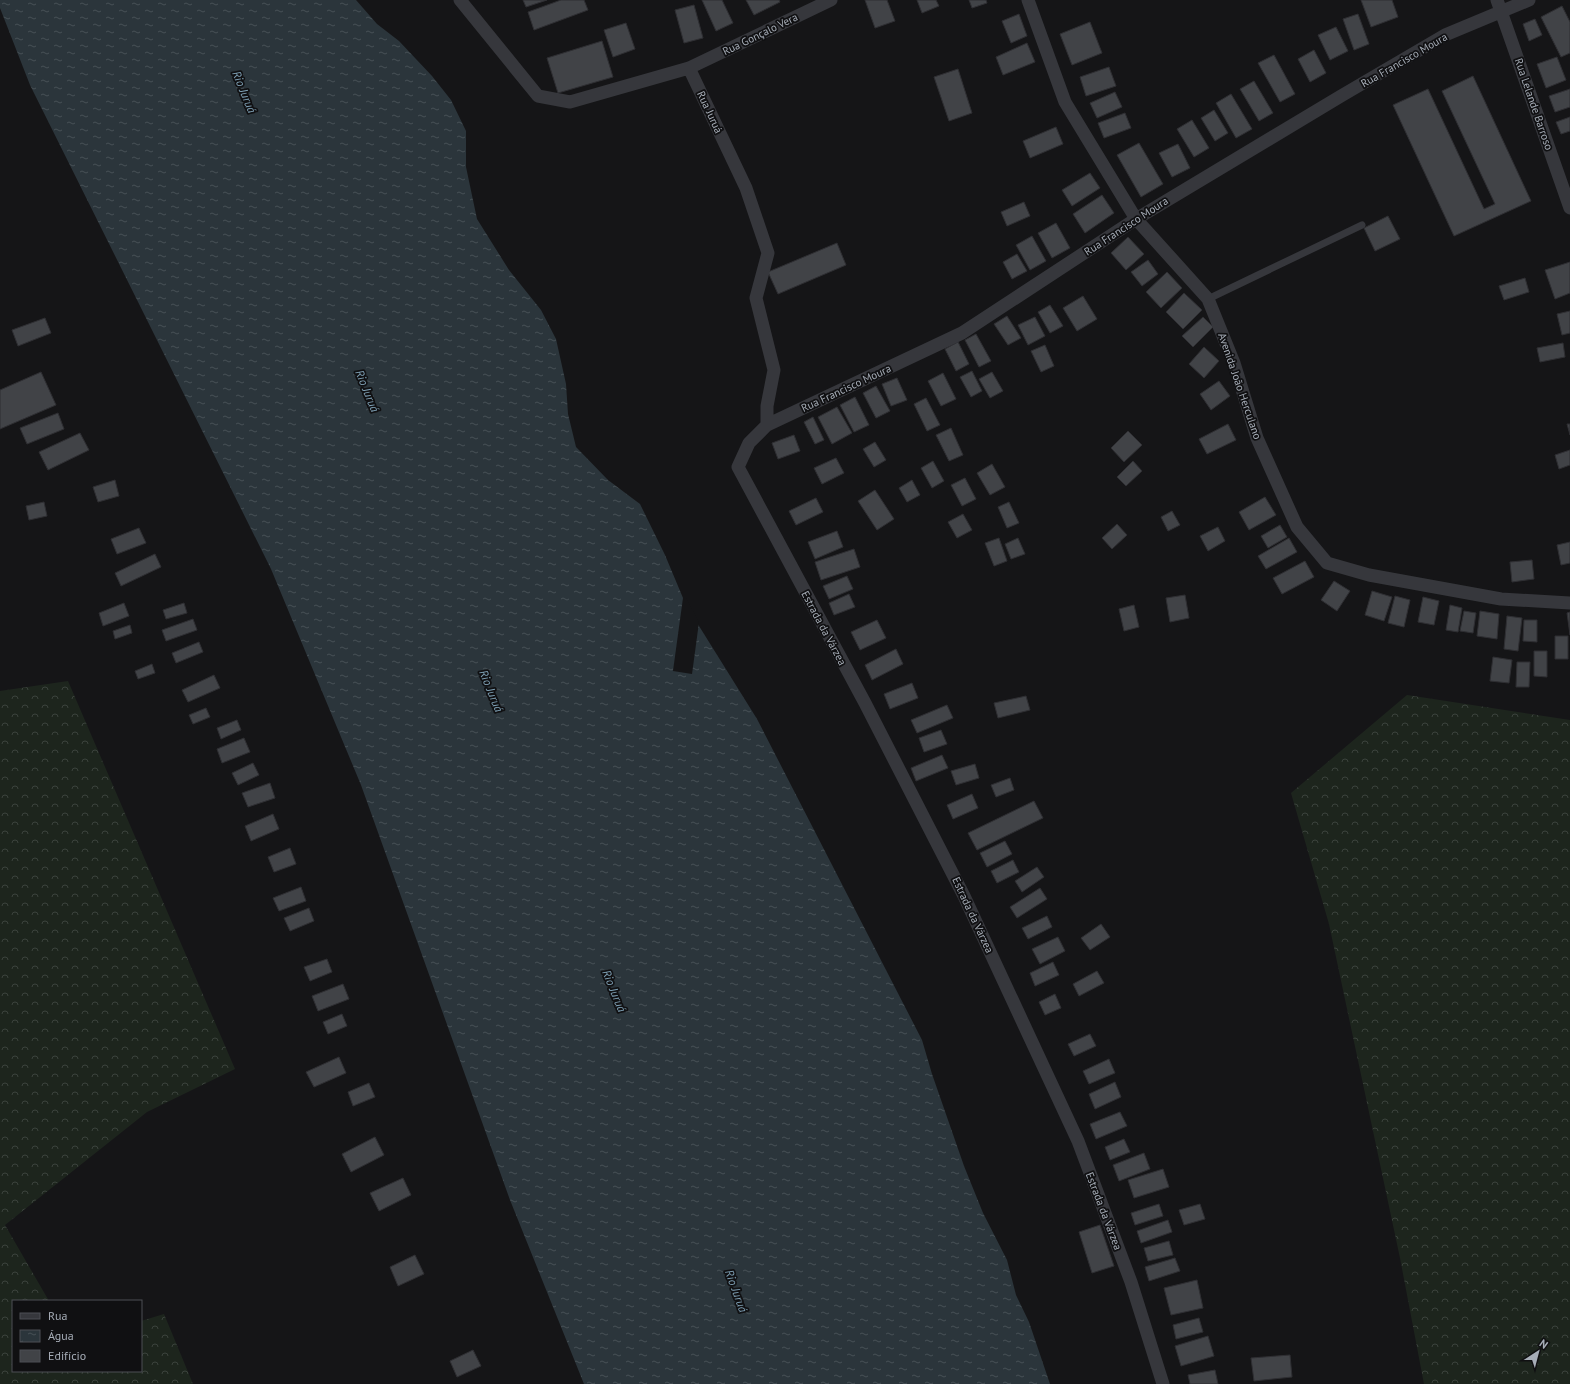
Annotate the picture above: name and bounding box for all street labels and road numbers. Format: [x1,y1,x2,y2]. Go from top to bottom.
street label: Rua Gonçalo Vera [720,10,800,58]
street label: Rua Francisco Moura [1358,30,1450,90]
street label: Rua Lelande Barroso [1512,56,1556,152]
street label: Rua Juruá [694,89,726,135]
street label: Rua Francisco Moura [1081,194,1171,258]
street label: Avenida João Herculano [1215,331,1265,441]
street label: Rua Francisco Moura [799,361,893,415]
street label: Estrada da Várzea [798,588,850,668]
street label: Estrada da Várzea [949,875,997,955]
street label: Estrada da Várzea [1083,1170,1125,1252]

